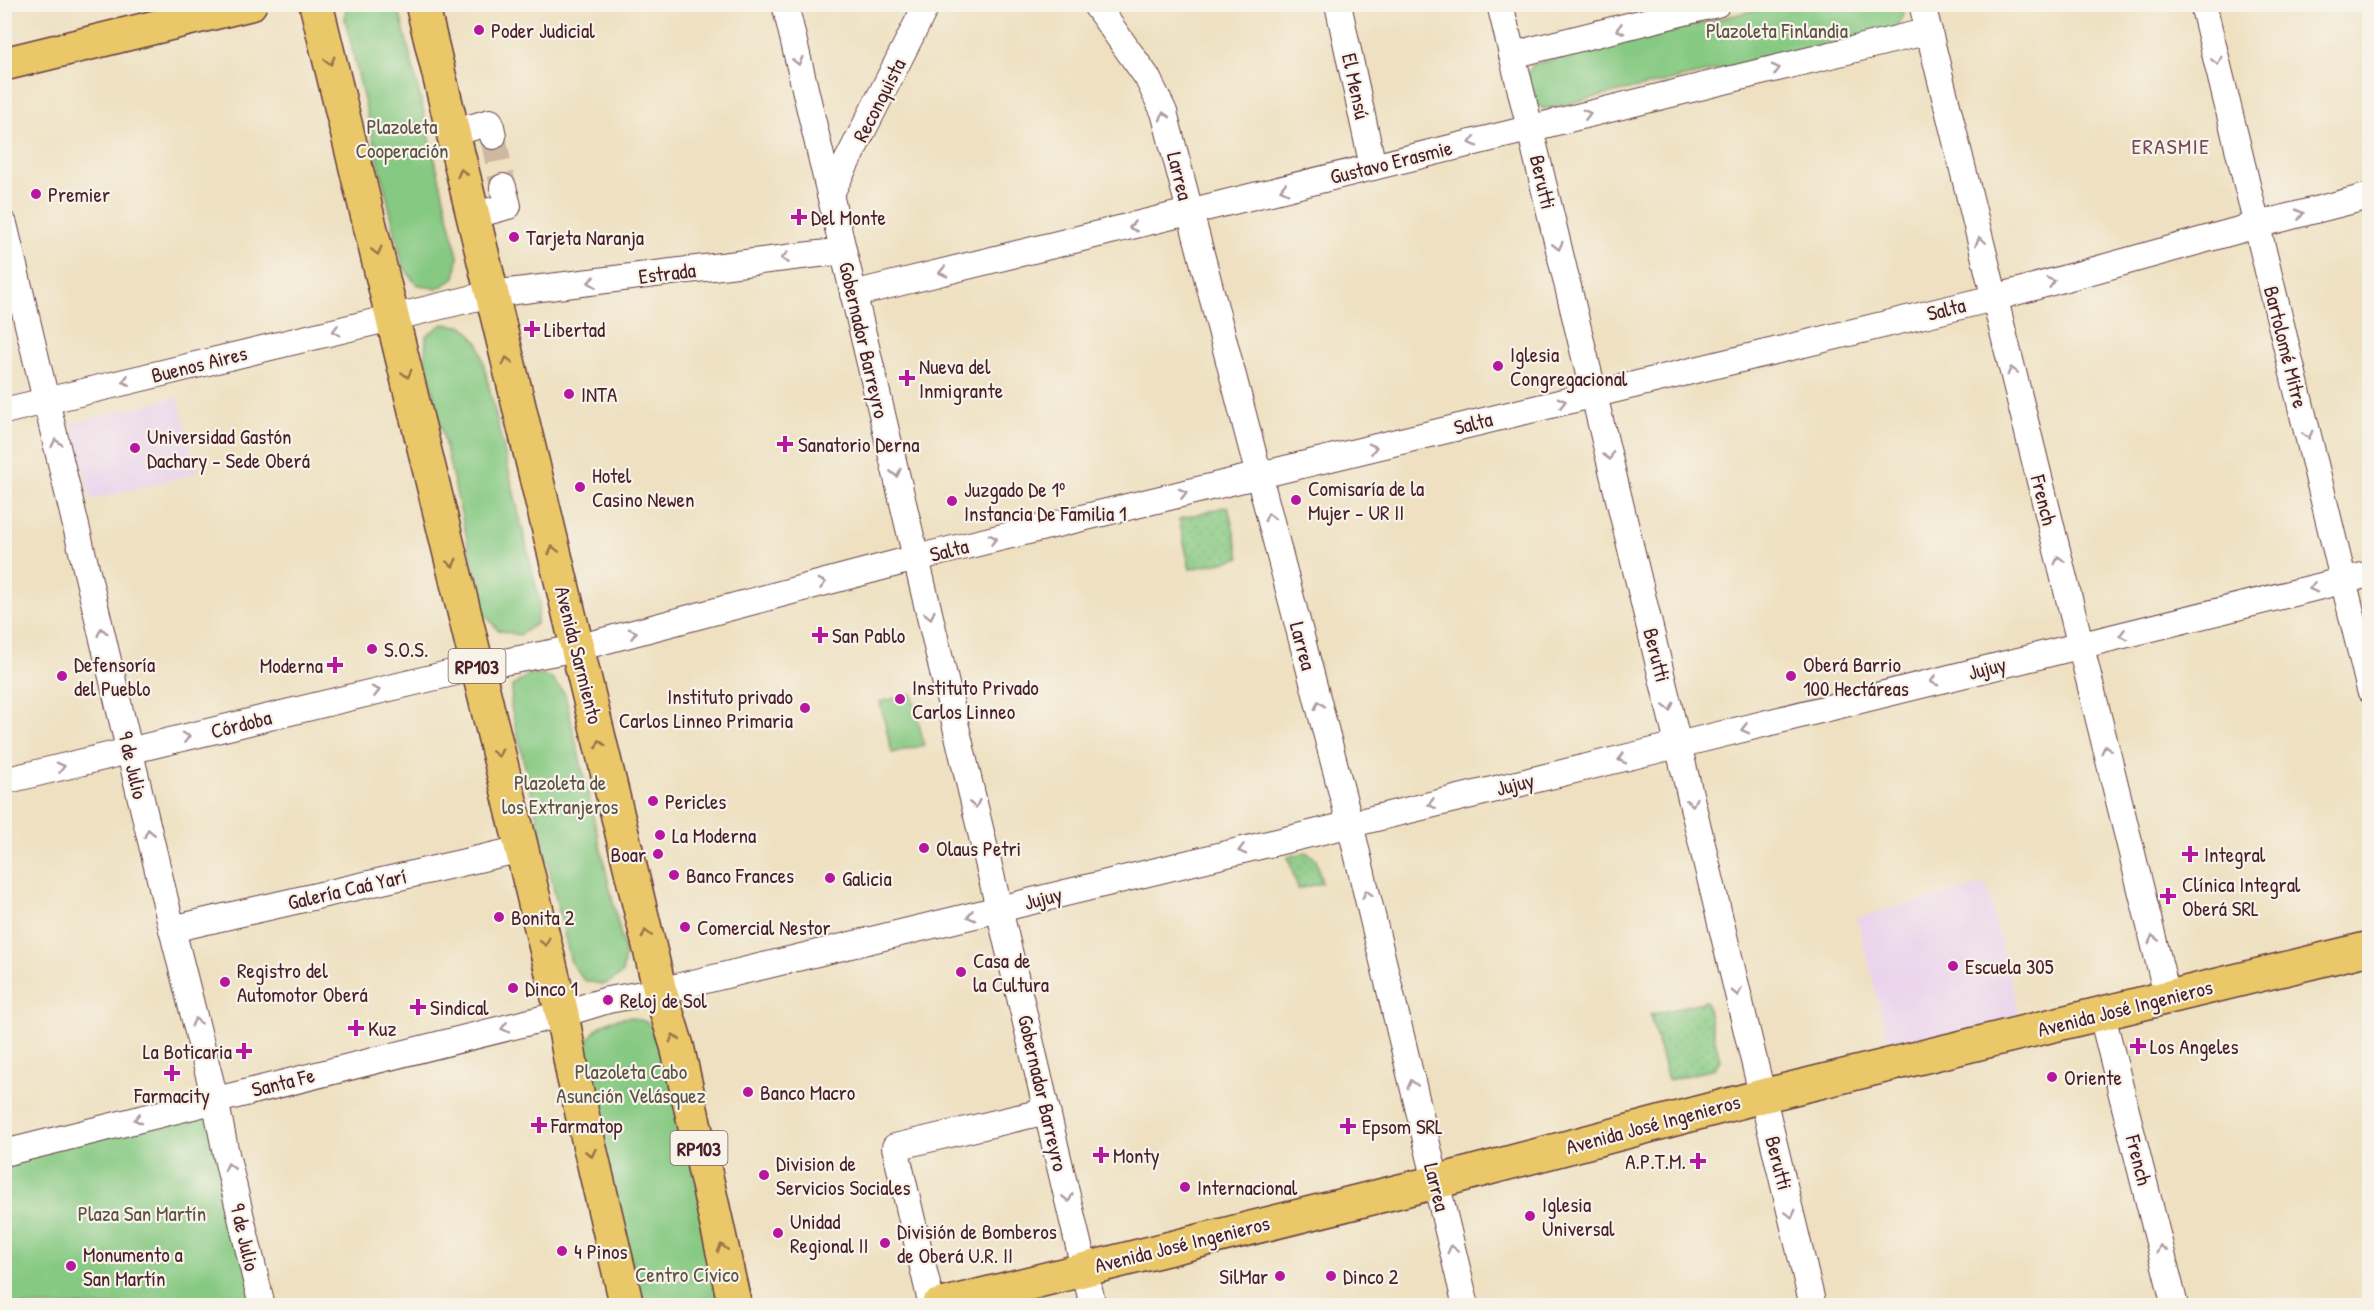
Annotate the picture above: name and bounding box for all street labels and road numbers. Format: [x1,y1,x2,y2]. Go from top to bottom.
street label: El Mensú [1335,50,1377,122]
street label: Reconquista [846,53,912,147]
street label: Gustavo Erasmie [1327,133,1455,191]
street label: Larrea [1160,149,1200,203]
street label: Berutti [1523,152,1563,212]
street label: Estrada [637,255,697,291]
street label: Gobernador Barreyro [832,259,896,421]
street label: Bartolomé Mitre [2257,283,2315,411]
street label: Salta [1924,290,1968,328]
street label: Buenos Aires [148,338,250,390]
street label: Salta [1451,404,1495,442]
street label: French [2024,471,2064,528]
street label: Salta [927,531,971,569]
street label: Avenida Sarmiento [548,583,610,727]
street label: Larrea [1283,619,1323,673]
street label: Berutti [1636,625,1678,685]
road number: RP103 [448,649,506,683]
street label: Jujuy [1965,649,2009,687]
street label: Córdoba [208,702,274,746]
street label: 9 de Julio [111,728,155,802]
street label: Jujuy [1493,765,1537,803]
street label: Galería Caá Yarí [285,861,409,917]
street label: Jujuy [1021,879,1065,917]
street label: Avenida José Ingenieros [2035,972,2215,1044]
street label: Gobernador Barreyro [1011,1012,1075,1174]
street label: Santa Fe [248,1060,318,1104]
street label: Avenida José Ingenieros [1563,1087,1743,1161]
road number: RP103 [670,1131,728,1165]
street label: French [2119,1131,2159,1188]
street label: Berutti [1758,1133,1800,1193]
street label: Larrea [1417,1160,1457,1214]
street label: 9 de Julio [223,1200,267,1274]
street label: Avenida José Ingenieros [1092,1208,1272,1280]

